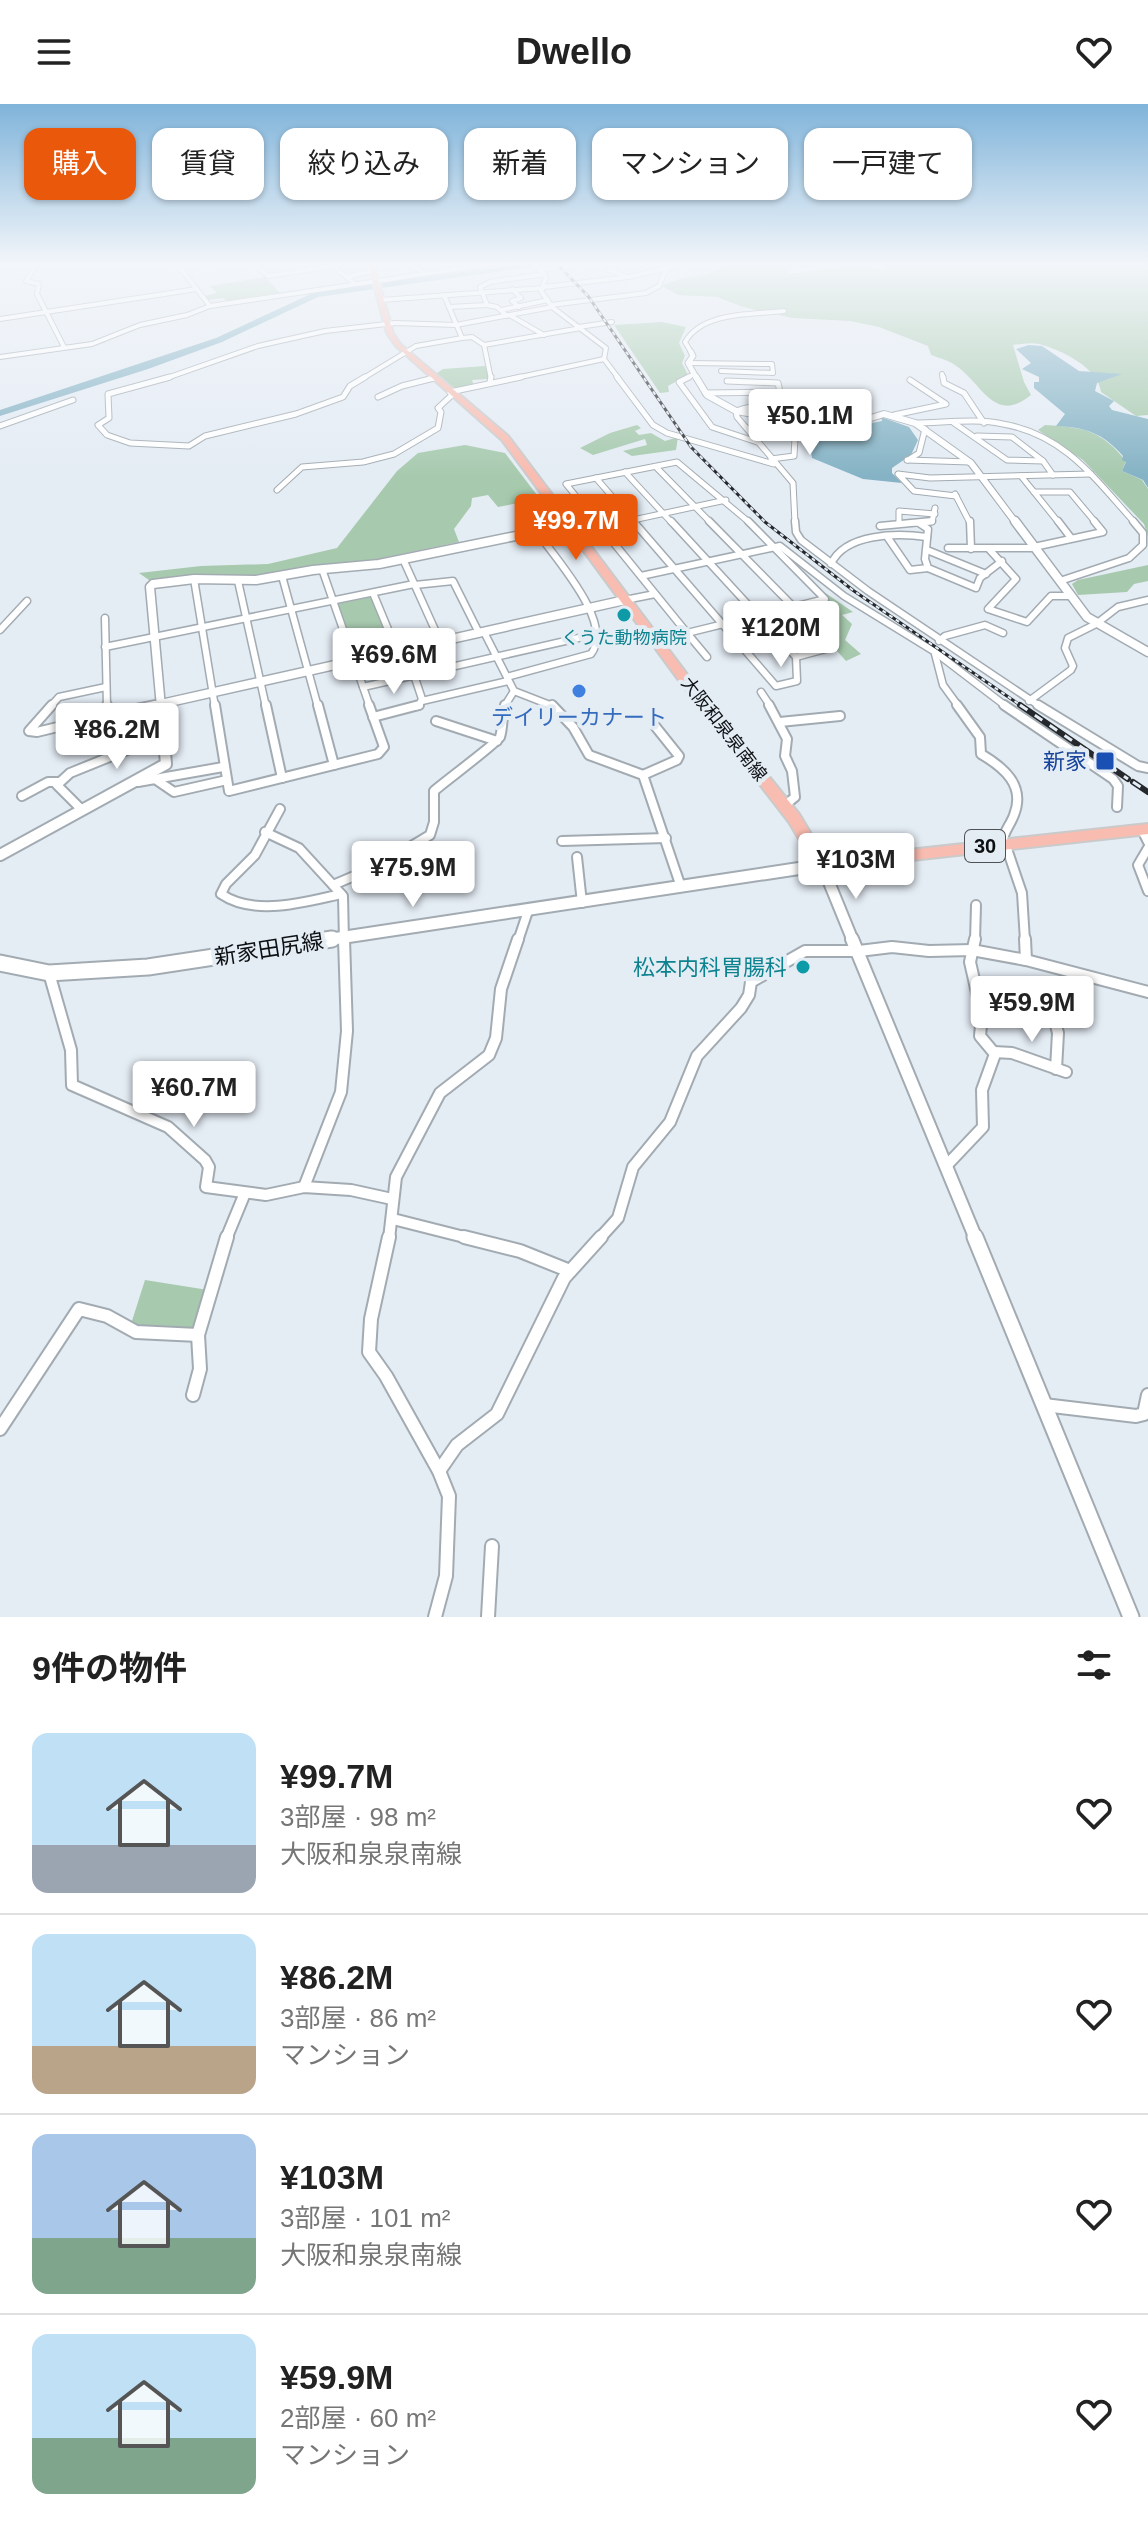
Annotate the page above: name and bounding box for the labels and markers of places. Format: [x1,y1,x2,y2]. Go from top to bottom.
pin: ¥50.1M [745,389,875,457]
pin: ¥99.7M [511,494,641,562]
pin: ¥120M [725,601,837,669]
marker: くうた動物病院 [615,606,633,624]
pin: ¥69.6M [329,628,459,696]
place label: くうた動物病院 [561,628,687,648]
marker: デイリーカナート [570,682,588,700]
pin: ¥86.2M [52,703,182,771]
place label: デイリーカナート [491,705,667,730]
place label: 新家 [1043,749,1087,774]
marker: 新家 [1094,750,1116,772]
pin: ¥103M [800,833,912,901]
pin: ¥75.9M [348,841,478,909]
place label: 松本内科胃腸科 [633,955,787,980]
marker: 松本内科胃腸科 [794,958,812,976]
pin: ¥59.9M [967,976,1097,1044]
pin: ¥60.7M [129,1061,259,1129]

